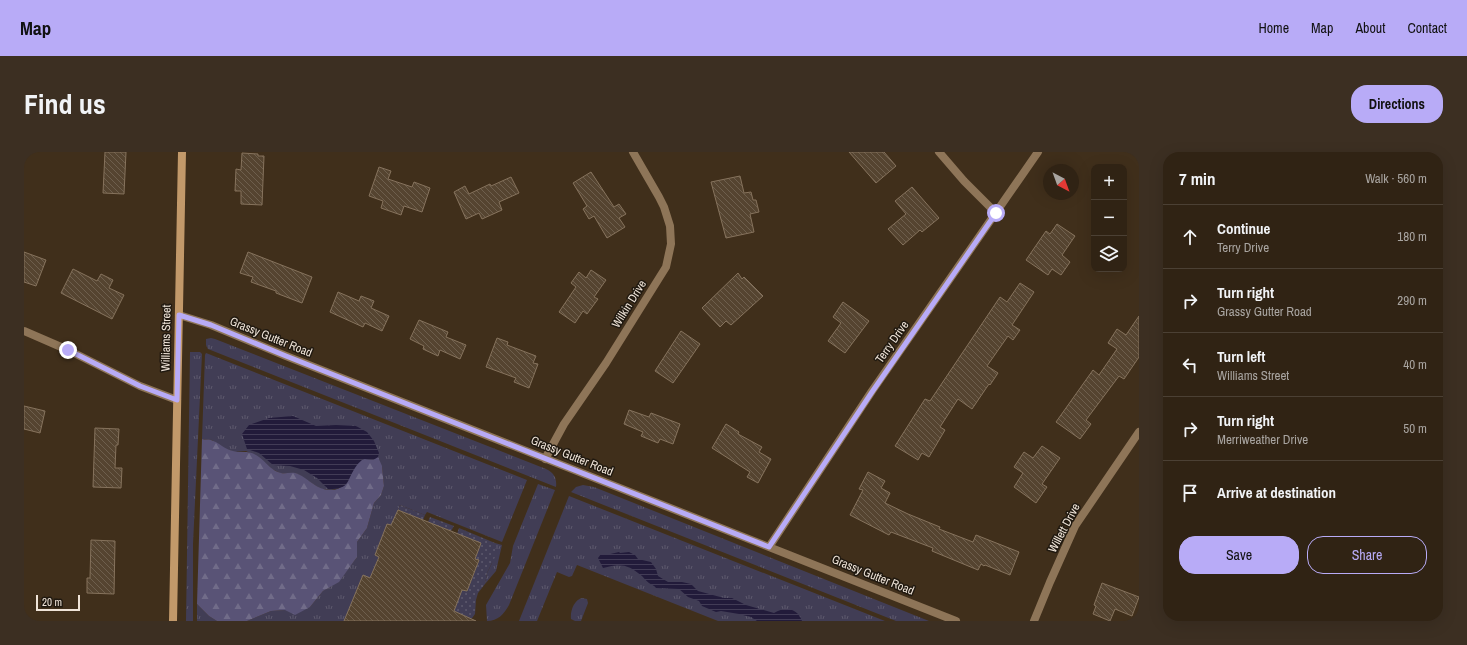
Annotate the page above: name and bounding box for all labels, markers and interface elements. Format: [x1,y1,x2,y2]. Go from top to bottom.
text: Map [20,15,51,41]
text: Home [1258,19,1289,37]
text: Map [1311,19,1333,37]
text: About [1355,19,1385,37]
text: Contact [1407,19,1447,37]
text: Find us [24,85,106,123]
button: Directions [1351,85,1443,123]
north arrow [1043,164,1079,200]
map controls [1091,164,1127,272]
button: + [1091,164,1127,200]
text: 7 min [1179,167,1215,190]
text: Walk · 560 m [1365,170,1427,187]
button: − [1091,200,1127,236]
route start [987,204,1005,222]
text: Continue [1217,218,1270,239]
icon: ahead [1179,226,1201,248]
text: 180 m [1397,228,1427,245]
button: layers [1091,236,1127,272]
text: Terry Drive [1217,239,1269,256]
street label: Wilkin Drive [608,277,650,331]
text: Turn right [1217,282,1274,303]
icon: right [1179,290,1201,312]
text: 290 m [1397,292,1427,309]
text: Grassy Gutter Road [1217,303,1312,320]
street label: Williams Street [157,304,175,371]
street label: Grassy Gutter Road [227,313,315,361]
street label: Terry Drive [872,318,912,366]
route end [59,341,77,359]
text: Turn left [1217,346,1265,367]
icon: left [1179,354,1201,376]
text: 40 m [1403,356,1427,373]
text: Williams Street [1217,367,1289,384]
text: Turn right [1217,410,1274,431]
icon: right [1179,418,1201,440]
text: 50 m [1403,420,1427,437]
text: Merriweather Drive [1217,431,1308,448]
street label: Grassy Gutter Road [528,432,616,480]
icon: arrive [1179,482,1201,504]
text: Arrive at destination [1217,482,1336,503]
street label: Willett Drive [1044,501,1084,555]
button: Save [1179,536,1299,574]
button: Share [1307,536,1427,574]
street label: Grassy Gutter Road [829,551,917,599]
scale bar [36,593,80,612]
text: 20 m [42,595,62,609]

